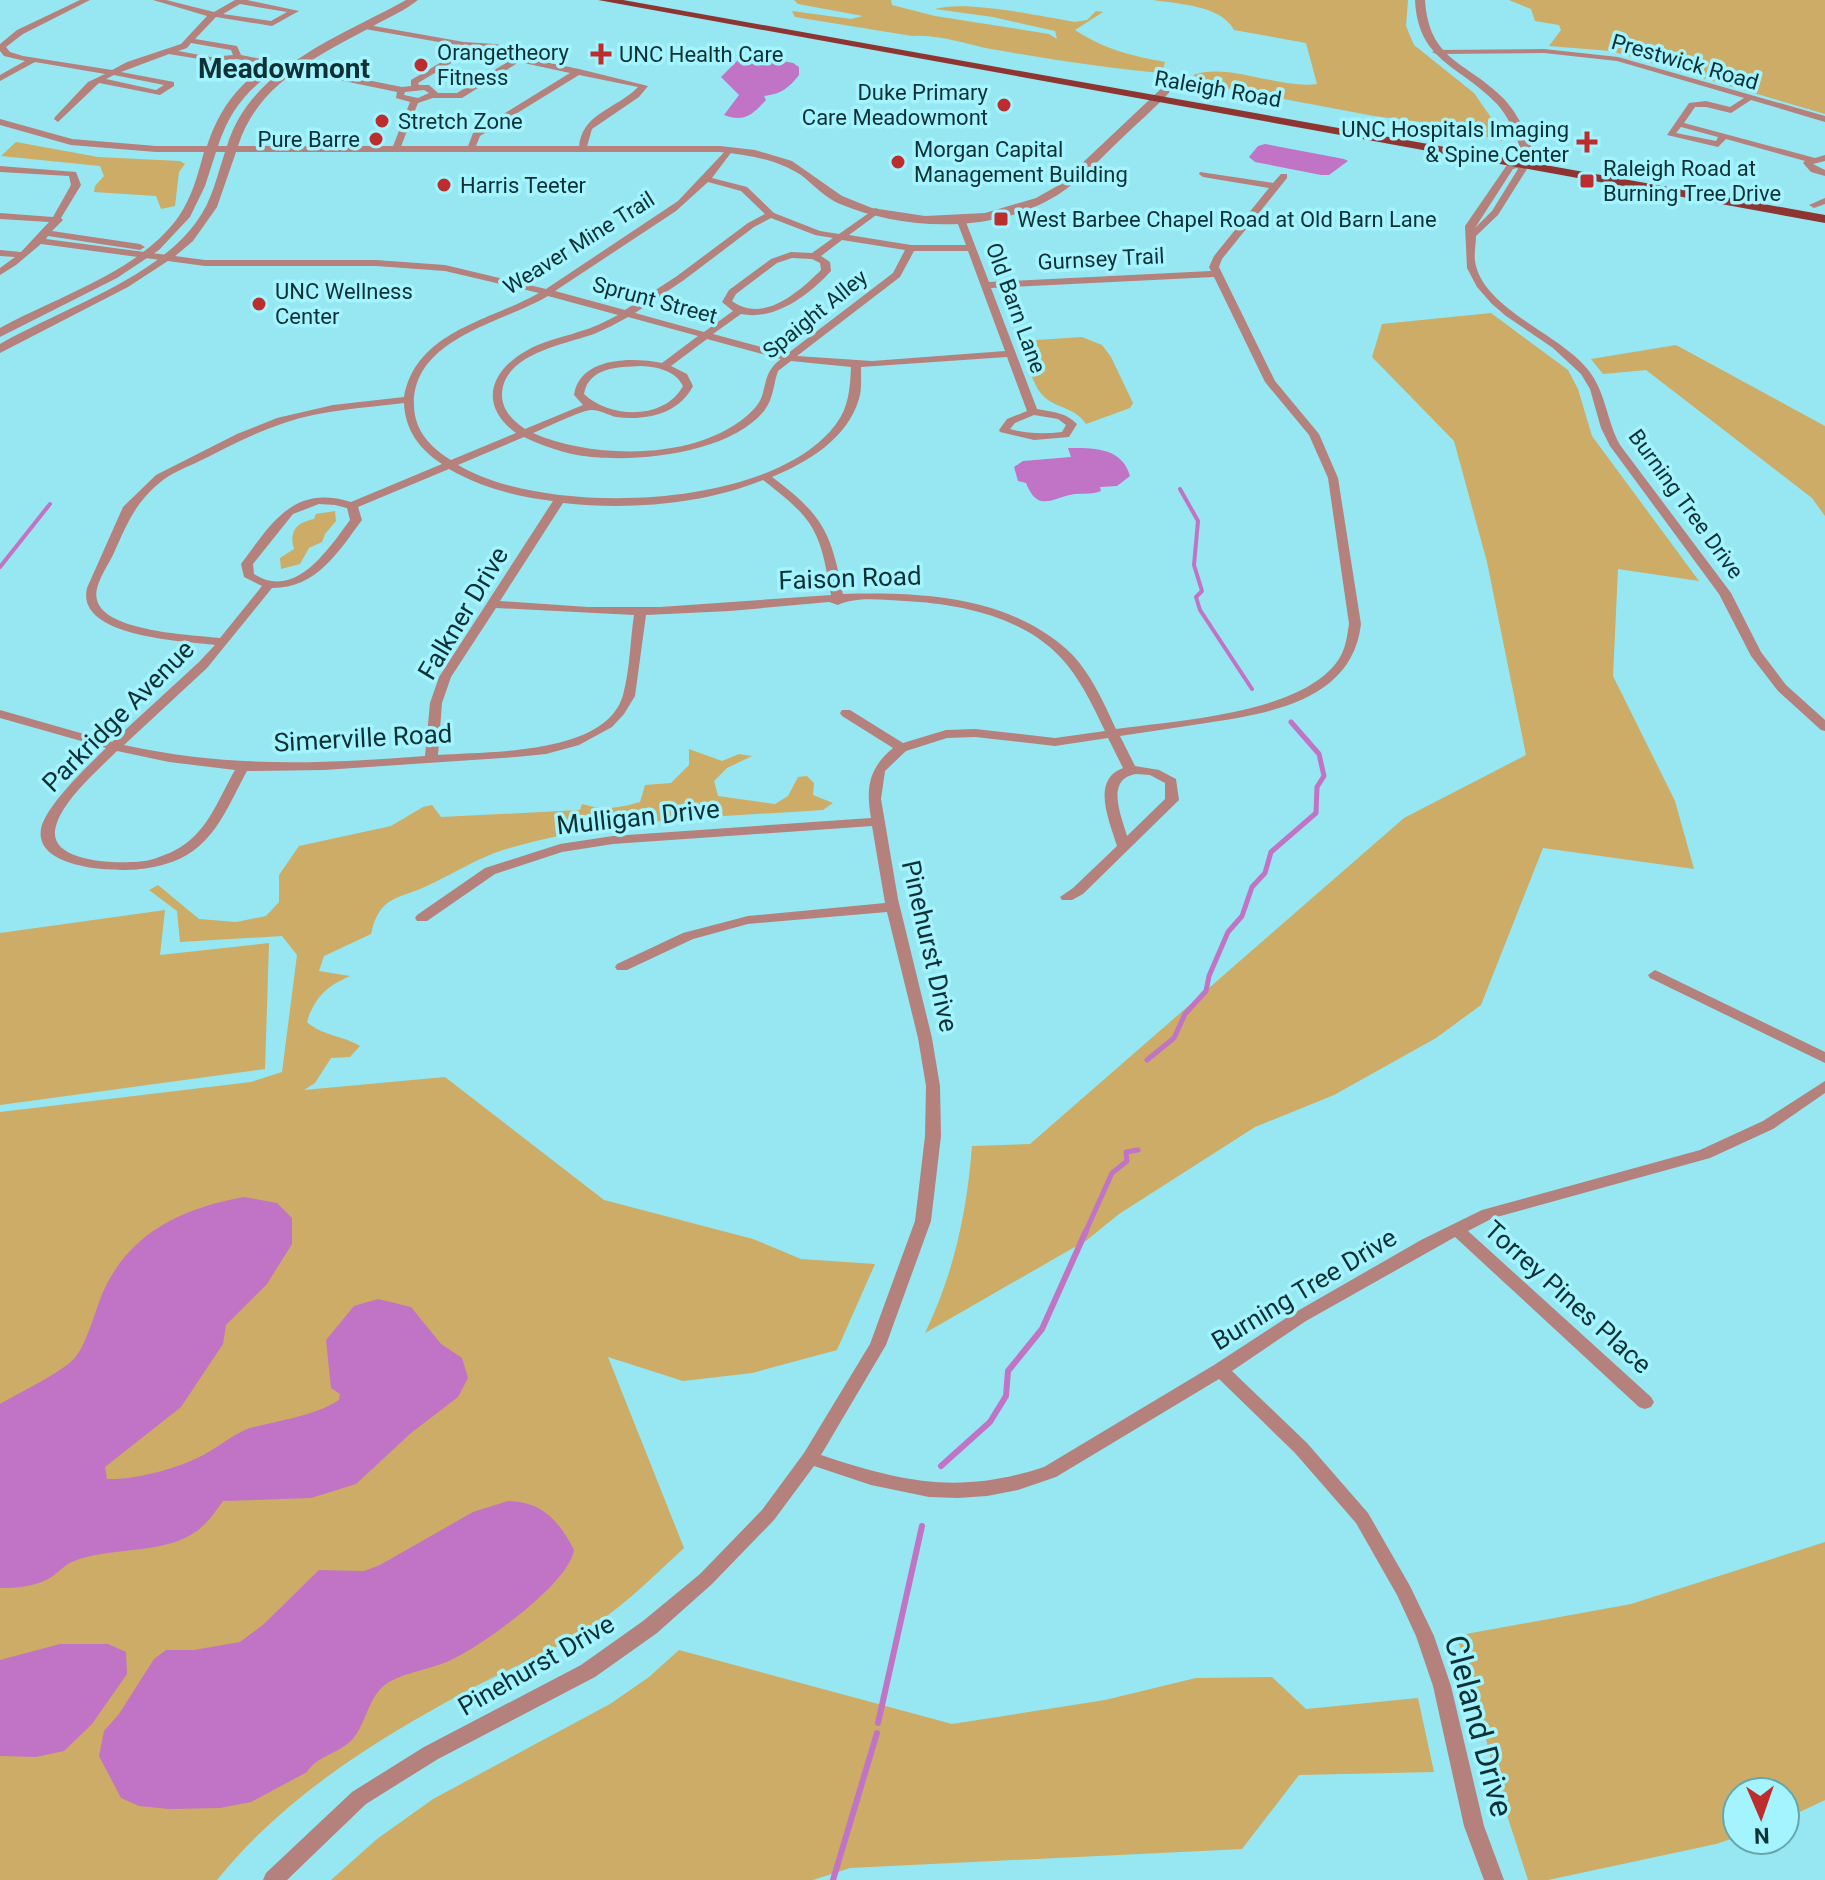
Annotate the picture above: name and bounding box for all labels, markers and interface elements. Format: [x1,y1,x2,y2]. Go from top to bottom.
street label: Prestwick Road [1609,29,1761,95]
place label: Orangetheory Fitness [437,40,569,90]
place label: UNC Health Care [619,42,783,67]
marker: UNC Health Care [590,43,612,65]
district label: Meadowmont [198,52,370,85]
marker: Orangetheory Fitness [412,56,430,74]
street label: Raleigh Road [1153,66,1283,112]
place label: Duke Primary Care Meadowmont [802,80,989,130]
marker: Duke Primary Care Meadowmont [995,96,1013,114]
place label: Stretch Zone [398,109,523,134]
marker: Stretch Zone [373,112,391,130]
place label: UNC Hospitals Imaging & Spine Center [1341,117,1570,167]
place label: Pure Barre [258,127,360,152]
marker: Pure Barre [367,130,385,148]
marker: UNC Hospitals Imaging & Spine Center [1576,131,1598,153]
place label: Morgan Capital Management Building [914,137,1128,187]
marker: Morgan Capital Management Building [889,153,907,171]
place label: Raleigh Road at Burning Tree Drive [1603,156,1781,206]
marker: Raleigh Road at Burning Tree Drive [1578,172,1596,190]
place label: Harris Teeter [460,173,587,198]
marker: Harris Teeter [435,176,453,194]
street label: Weaver Mine Trail [499,187,659,299]
place label: West Barbee Chapel Road at Old Barn Lane [1017,207,1437,232]
marker: West Barbee Chapel Road at Old Barn Lane [992,210,1010,228]
street label: Old Barn Lane [981,239,1051,377]
street label: Gurnsey Trail [1037,243,1165,275]
street label: Spaight Alley [758,264,873,364]
street label: Sprunt Street [590,271,720,329]
place label: UNC Wellness Center [275,279,413,329]
marker: UNC Wellness Center [250,295,268,313]
street label: Burning Tree Drive [1624,425,1748,583]
street label: Falkner Drive [412,541,514,685]
street label: Faison Road [778,561,922,595]
street label: Parkridge Avenue [36,634,200,798]
street label: Simerville Road [273,718,453,758]
street label: Mulligan Drive [555,794,721,840]
street label: Pinehurst Drive [896,857,964,1035]
street label: Torrey Pines Place [1479,1214,1657,1380]
street label: Burning Tree Drive [1206,1222,1402,1356]
street label: Pinehurst Drive [453,1608,619,1722]
street label: Cleland Drive [1437,1631,1521,1821]
north arrow [1721,1776,1801,1856]
text: N [1753,1823,1770,1848]

